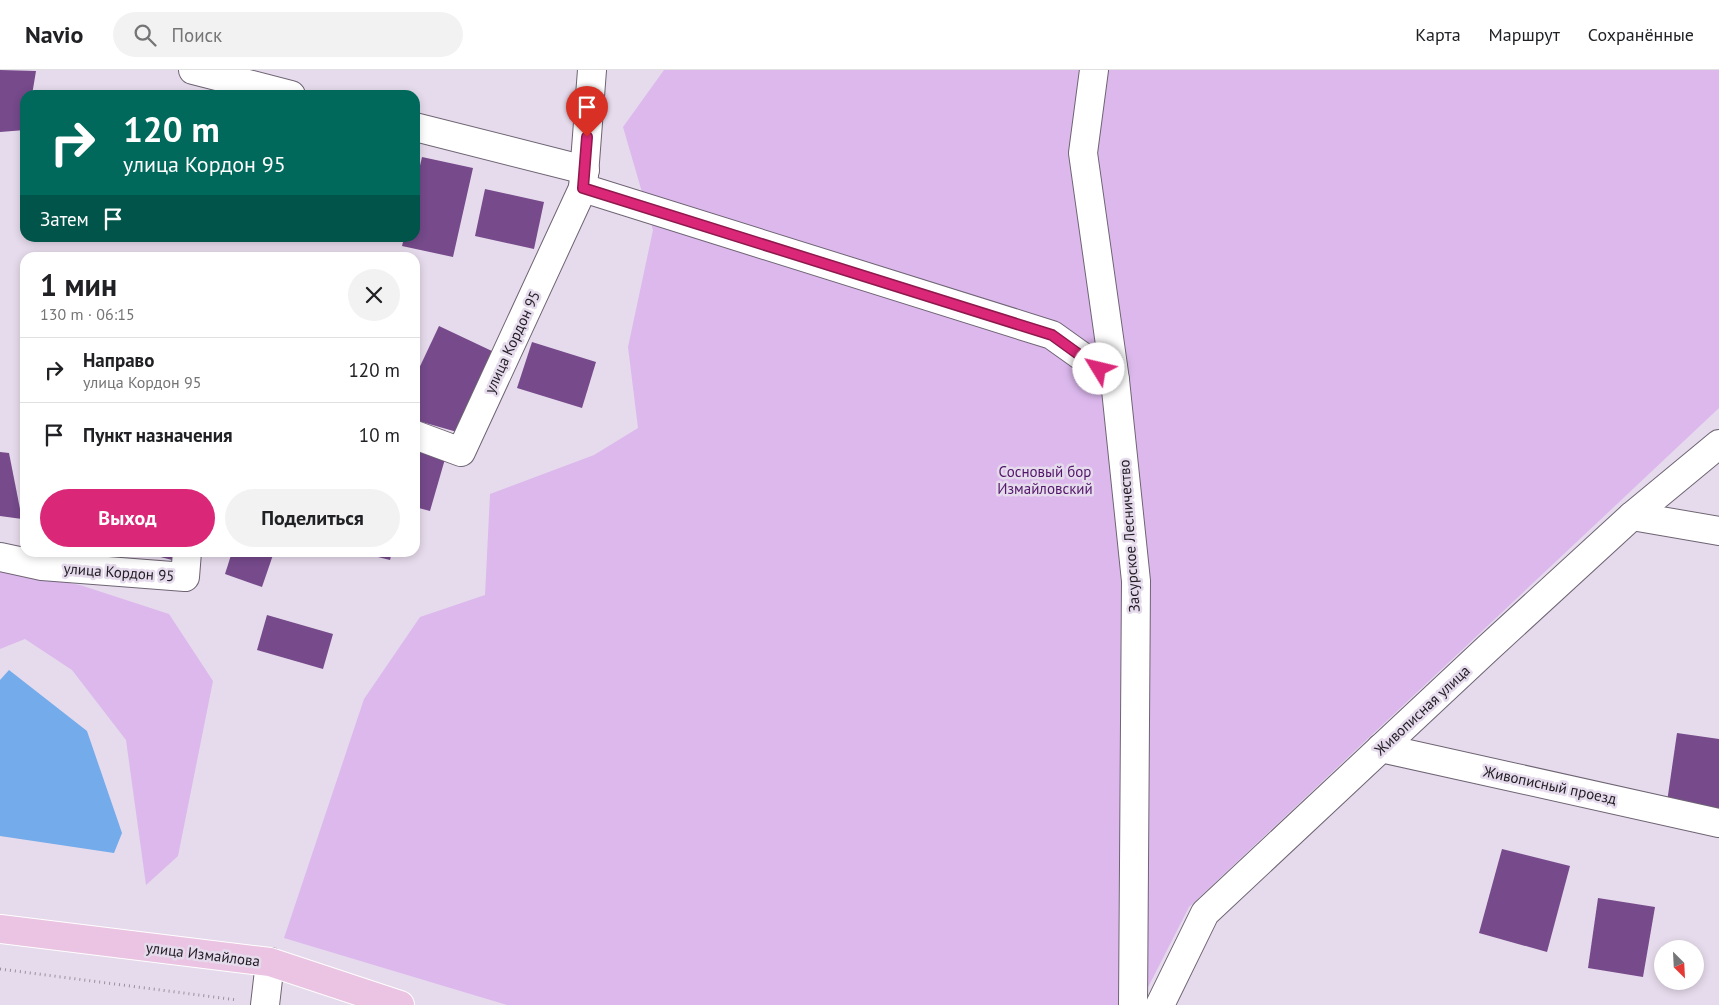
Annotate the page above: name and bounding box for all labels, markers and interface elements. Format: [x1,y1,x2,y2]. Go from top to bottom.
search box [113,12,463,57]
text: Navio [25,19,83,50]
icon: search [131,21,159,49]
text: Поиск [171,23,222,47]
text: Карта [1415,23,1461,46]
text: Маршрут [1489,23,1560,46]
text: Сохранённые [1588,23,1694,46]
pin [566,86,608,137]
icon: arrive [573,93,601,121]
text: 120 m [123,106,220,152]
icon: right [40,110,105,175]
text: улица Кордон 95 [123,150,286,178]
icon: arrive [99,205,127,233]
text: Затем [40,207,89,231]
text: 1 мин [40,265,117,304]
button: close [348,269,400,321]
street label: улица Кордон 95 [480,288,544,396]
text: 130 m · 06:15 [40,304,135,324]
position arrow [1072,342,1124,394]
text: Направо [83,348,154,372]
icon: right [40,356,68,384]
text: 120 m [348,358,400,382]
text: улица Кордон 95 [83,372,201,392]
icon: arrive [40,421,68,449]
text: Пункт назначения [83,423,233,447]
text: 10 m [359,423,400,447]
street label: Засурское Лесничество [1114,459,1144,613]
park label: Сосновый бор Измайловский [997,462,1093,498]
button: Выход [40,489,215,547]
button: Поделиться [225,489,400,547]
street label: улица Кордон 95 [63,559,175,585]
street label: Живописная улица [1370,661,1474,760]
street label: Живописный проезд [1481,761,1618,808]
street label: улица Измайлова [145,938,261,970]
north arrow [1654,940,1704,990]
map controls [1654,940,1704,990]

